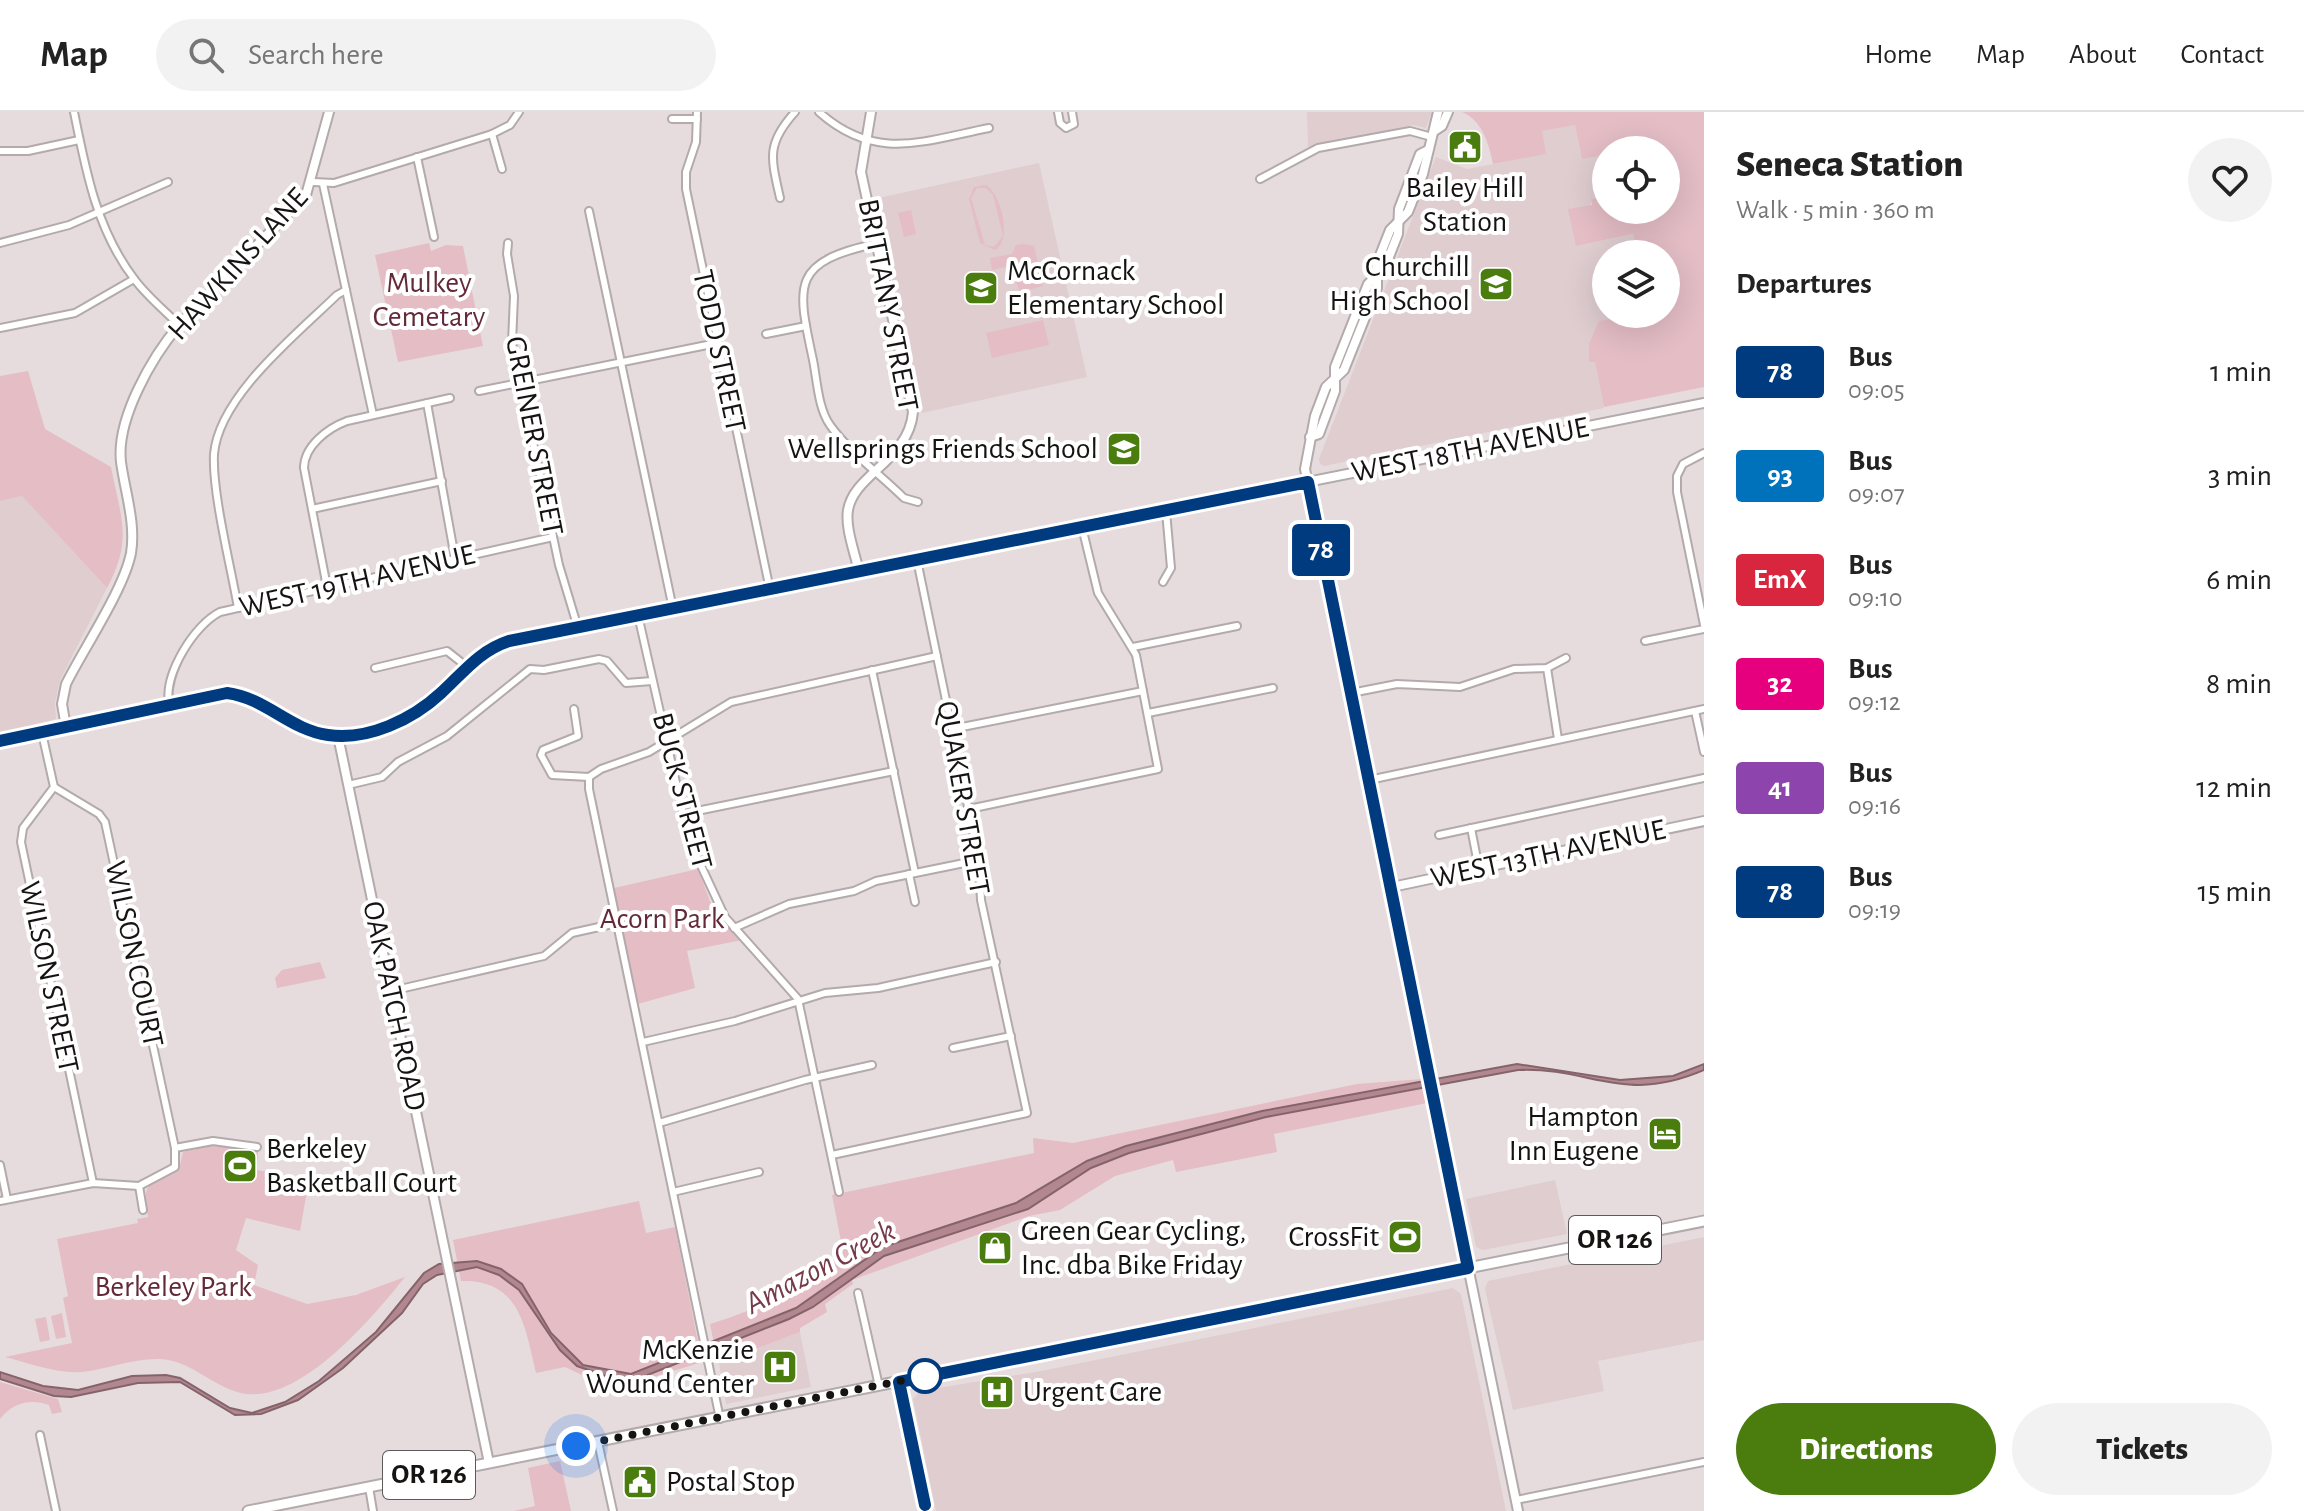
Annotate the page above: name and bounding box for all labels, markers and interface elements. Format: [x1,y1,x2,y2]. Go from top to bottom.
search box [156,19,716,91]
icon: search [184,33,228,77]
text: Map [40,36,108,74]
text: Search here [248,40,384,70]
text: Home [1865,41,1932,69]
text: Map [1976,41,2025,69]
text: About [2069,41,2137,69]
text: Contact [2181,41,2264,69]
public building icon: Bailey Hill Station [1446,128,1484,166]
map controls [1592,136,1680,328]
button: locate [1592,136,1680,224]
button: heart [2188,138,2272,222]
text: Seneca Station [1736,146,1964,184]
place label: Bailey Hill Station [1406,173,1524,237]
street label: HAWKINS LANE [162,182,314,346]
street label: BRITTANY STREET [853,196,923,414]
text: Walk · 5 min · 360 m [1736,197,1935,223]
button: layers [1592,240,1680,328]
place label: Churchill High School [1329,252,1470,316]
place label: McCornack Elementary School [1007,256,1225,320]
school or university icon: Churchill High School [1477,265,1515,303]
street label: TODD STREET [687,267,751,435]
park label: Mulkey Cemetary [373,268,486,332]
school or university icon: McCornack Elementary School [962,269,1000,307]
text: Departures [1736,269,1872,299]
street label: GREINER STREET [500,334,568,538]
text: Bus [1848,342,1893,372]
text: 1 min [2210,357,2272,387]
text: 78 [1767,358,1793,386]
text: 09:05 [1848,377,1905,403]
street label: WEST 18TH AVENUE [1349,412,1591,488]
school or university icon: Wellsprings Friends School [1105,430,1143,468]
place label: Wellsprings Friends School [787,434,1098,464]
text: Bus [1848,446,1893,476]
text: 3 min [2208,461,2272,491]
text: 93 [1767,462,1793,490]
text: 09:07 [1848,481,1904,507]
line badge: 78 [1285,524,1357,576]
text: 78 [1308,536,1334,564]
street label: WEST 19TH AVENUE [236,539,478,623]
text: Bus [1848,550,1893,580]
text: 6 min [2206,565,2272,595]
text: EmX [1753,566,1807,594]
text: 09:10 [1848,585,1903,611]
text: Bus [1848,654,1893,684]
text: 8 min [2206,669,2272,699]
text: 32 [1767,670,1793,698]
text: 09:12 [1848,689,1901,715]
street label: QUAKER STREET [931,699,995,897]
street label: BUCK STREET [647,710,717,873]
text: Bus [1848,758,1893,788]
text: 12 min [2196,773,2272,803]
text: 41 [1768,774,1792,802]
text: 09:16 [1848,793,1901,819]
street label: WEST 13TH AVENUE [1428,814,1668,894]
street label: WILSON COURT [100,858,168,1050]
text: Bus [1848,862,1893,892]
text: 15 min [2197,877,2272,907]
text: 78 [1767,878,1793,906]
street label: WILSON STREET [14,879,84,1076]
text: 09:19 [1848,897,1901,923]
street label: OAK PATCH ROAD [357,899,431,1113]
park label: Acorn Park [600,904,725,934]
place label: Hampton Inn Eugene [1509,1102,1639,1166]
hotel icon: Hampton Inn Eugene [1646,1115,1684,1153]
place label: Berkeley Basketball Court [266,1134,457,1198]
sports icon: Berkeley Basketball Court [221,1147,259,1185]
water label: Amazon Creek [739,1214,900,1320]
place label: Green Gear Cycling, Inc. dba Bike Friday [1021,1216,1246,1280]
road number: OR 126 [1569,1216,1661,1264]
sports icon: CrossFit [1386,1218,1424,1256]
place label: CrossFit [1288,1222,1379,1252]
shop icon: Green Gear Cycling, Inc. dba Bike Friday [976,1229,1014,1267]
park label: Berkeley Park [94,1272,252,1302]
place label: McKenzie Wound Center [586,1335,754,1399]
hospital icon: McKenzie Wound Center [761,1348,799,1386]
unlabelled marker [908,1359,942,1393]
hospital icon: Urgent Care [978,1373,1016,1411]
place label: Urgent Care [1023,1377,1162,1407]
button: Directions [1736,1403,1996,1495]
button: Tickets [2012,1403,2272,1495]
your location [556,1426,596,1466]
road number: OR 126 [383,1451,475,1499]
public building icon: Postal Stop [621,1463,659,1501]
place label: Postal Stop [666,1467,795,1497]

